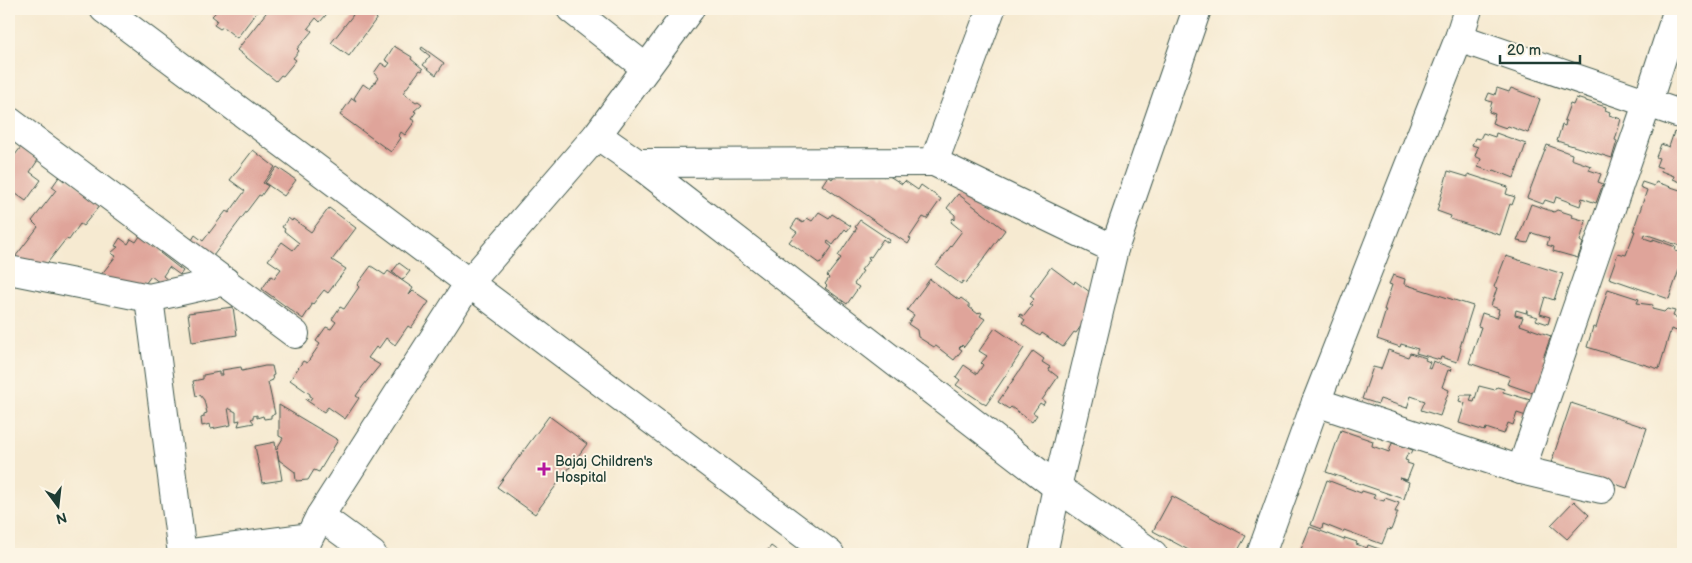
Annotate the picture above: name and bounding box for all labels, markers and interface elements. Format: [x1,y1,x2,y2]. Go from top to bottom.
scale bar [1500,32,1580,64]
text: 20 m [1507,41,1541,60]
place label: Bajaj Children's Hospital [555,453,653,486]
marker: Bajaj Children's Hospital [537,462,551,476]
north arrow [32,480,82,530]
text: N [54,509,69,528]

